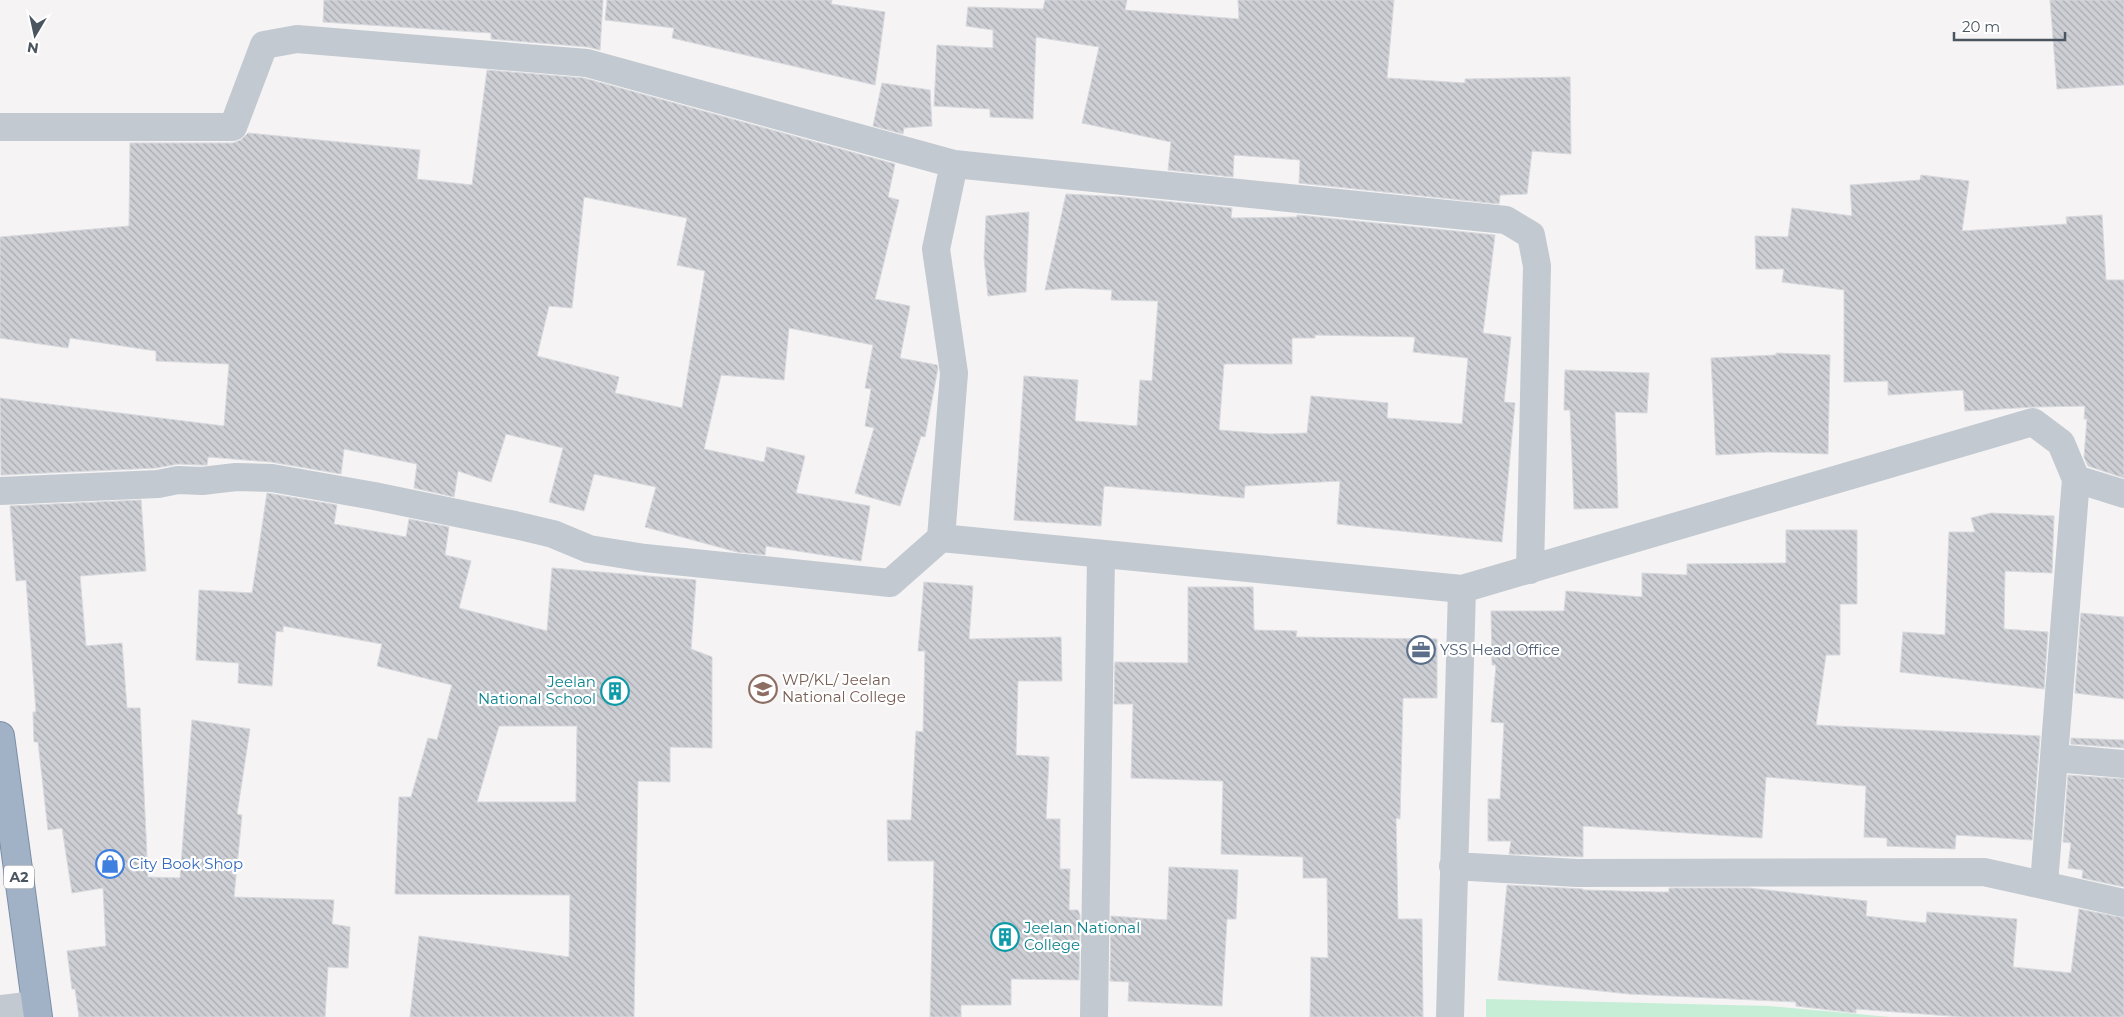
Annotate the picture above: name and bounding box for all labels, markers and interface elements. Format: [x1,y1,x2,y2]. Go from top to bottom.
north arrow [10,10,60,60]
scale bar [1954,10,2065,42]
text: 20 m [1962,17,2000,36]
text: N [26,38,40,58]
office icon: YSS Head Office [1406,635,1436,665]
place label: YSS Head Office [1440,640,1560,659]
place label: WP/KL/ Jeelan National College [782,670,906,706]
place label: Jeelan National School [478,672,596,708]
school or university icon: WP/KL/ Jeelan National College [748,674,778,704]
building icon: Jeelan National School [600,676,630,706]
shop icon: City Book Shop [95,849,125,879]
place label: City Book Shop [129,854,243,873]
road number: A2 [4,866,34,889]
place label: Jeelan National College [1023,918,1140,954]
building icon: Jeelan National College [990,922,1020,952]

